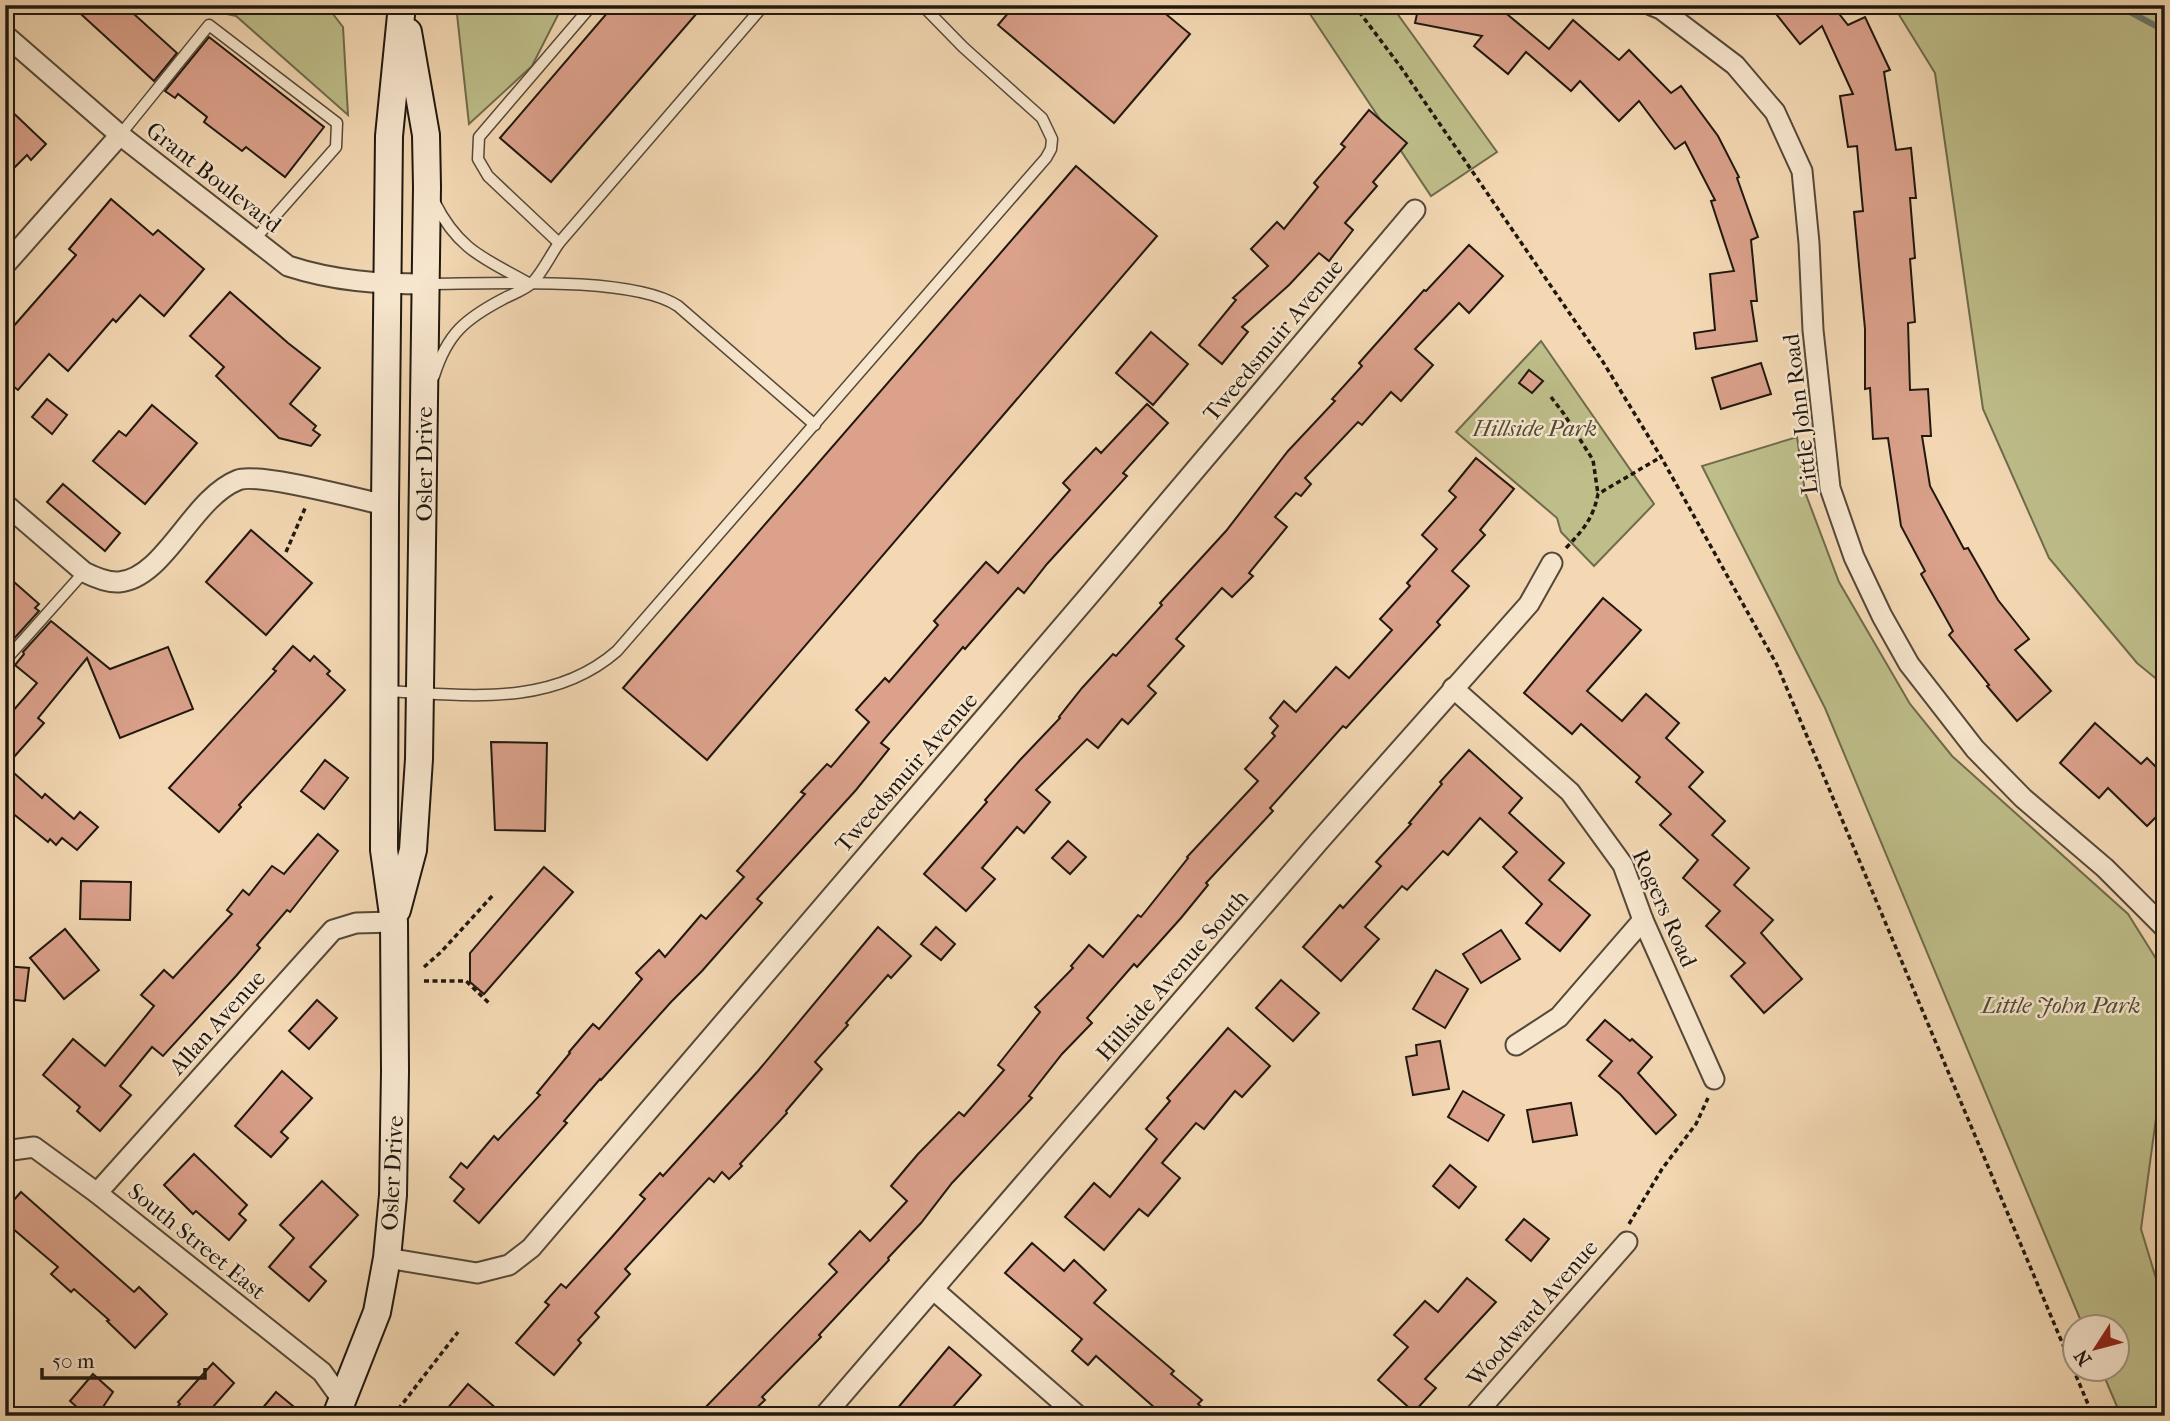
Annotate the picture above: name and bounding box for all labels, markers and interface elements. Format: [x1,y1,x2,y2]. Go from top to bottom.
street label: Grant Boulevard [141,116,287,239]
street label: Tweedsmuir Avenue [1198,254,1349,427]
street label: Little John Road [1777,332,1824,496]
street label: Osler Drive [411,406,438,522]
park label: Hillside Park [1472,415,1597,442]
street label: Tweedsmuir Avenue [830,687,983,858]
street label: Rogers Road [1627,845,1703,972]
street label: Hillside Avenue South [1091,884,1254,1067]
street label: Allan Avenue [163,965,271,1081]
park label: Little John Park [1979,992,2141,1019]
street label: Osler Drive [376,1115,409,1231]
street label: South Street East [122,1178,271,1305]
street label: Woodward Avenue [1461,1235,1603,1393]
north arrow [2062,1312,2132,1382]
scale bar [42,1337,205,1381]
text: N [2070,1345,2096,1370]
text: 50 m [52,1349,95,1373]

